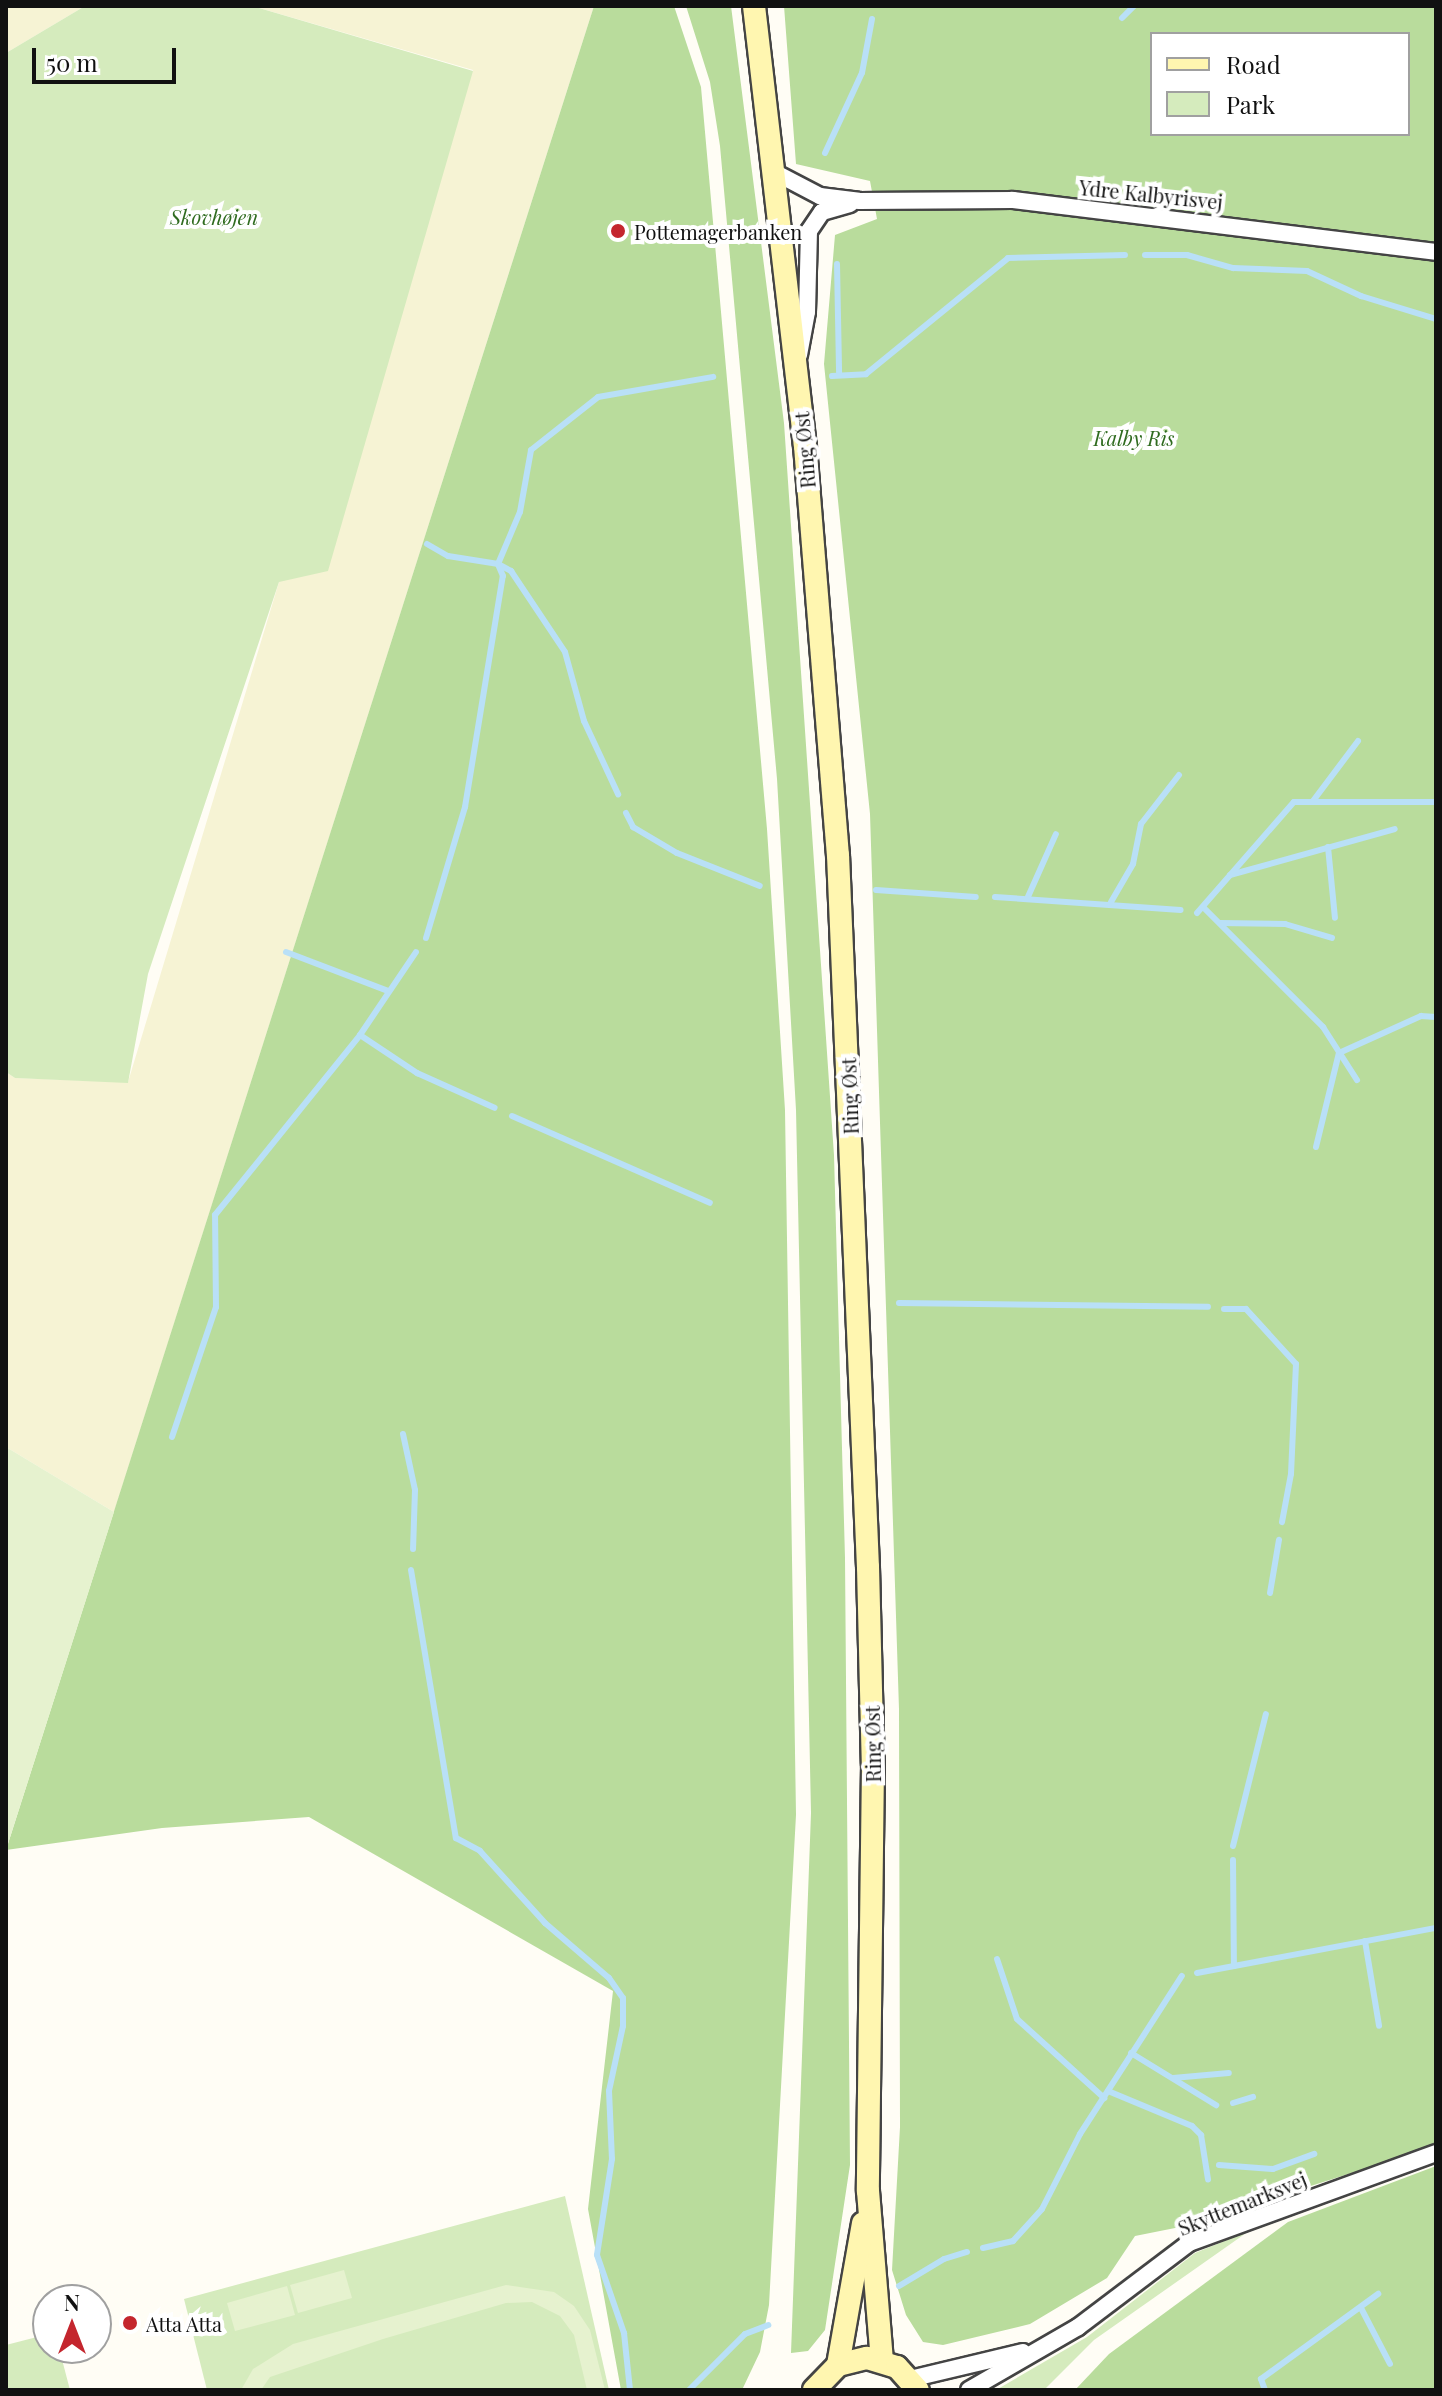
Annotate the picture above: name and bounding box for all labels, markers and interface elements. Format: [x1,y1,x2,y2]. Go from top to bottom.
scale bar [36,32,180,82]
legend [1150,32,1410,136]
text: 50 m [46,46,98,78]
text: Road [1226,48,1281,80]
text: Park [1226,88,1275,120]
street label: Ydre Kalbyrisvej [1078,175,1224,213]
park label: Skovhøjen [170,204,258,228]
place label: Pottemagerbanken [634,219,802,243]
marker: Pottemagerbanken [609,222,627,240]
street label: Ring Øst [789,411,819,489]
park label: Kalby Ris [1094,425,1174,449]
street label: Ring Øst [836,1057,862,1135]
street label: Ring Øst [859,1705,885,1783]
street label: Skyttemarksvej [1174,2166,1310,2240]
north arrow [32,2284,112,2364]
text: N [64,2287,80,2317]
place label: Atta Atta [146,2311,223,2335]
marker: Atta Atta [121,2314,139,2332]

